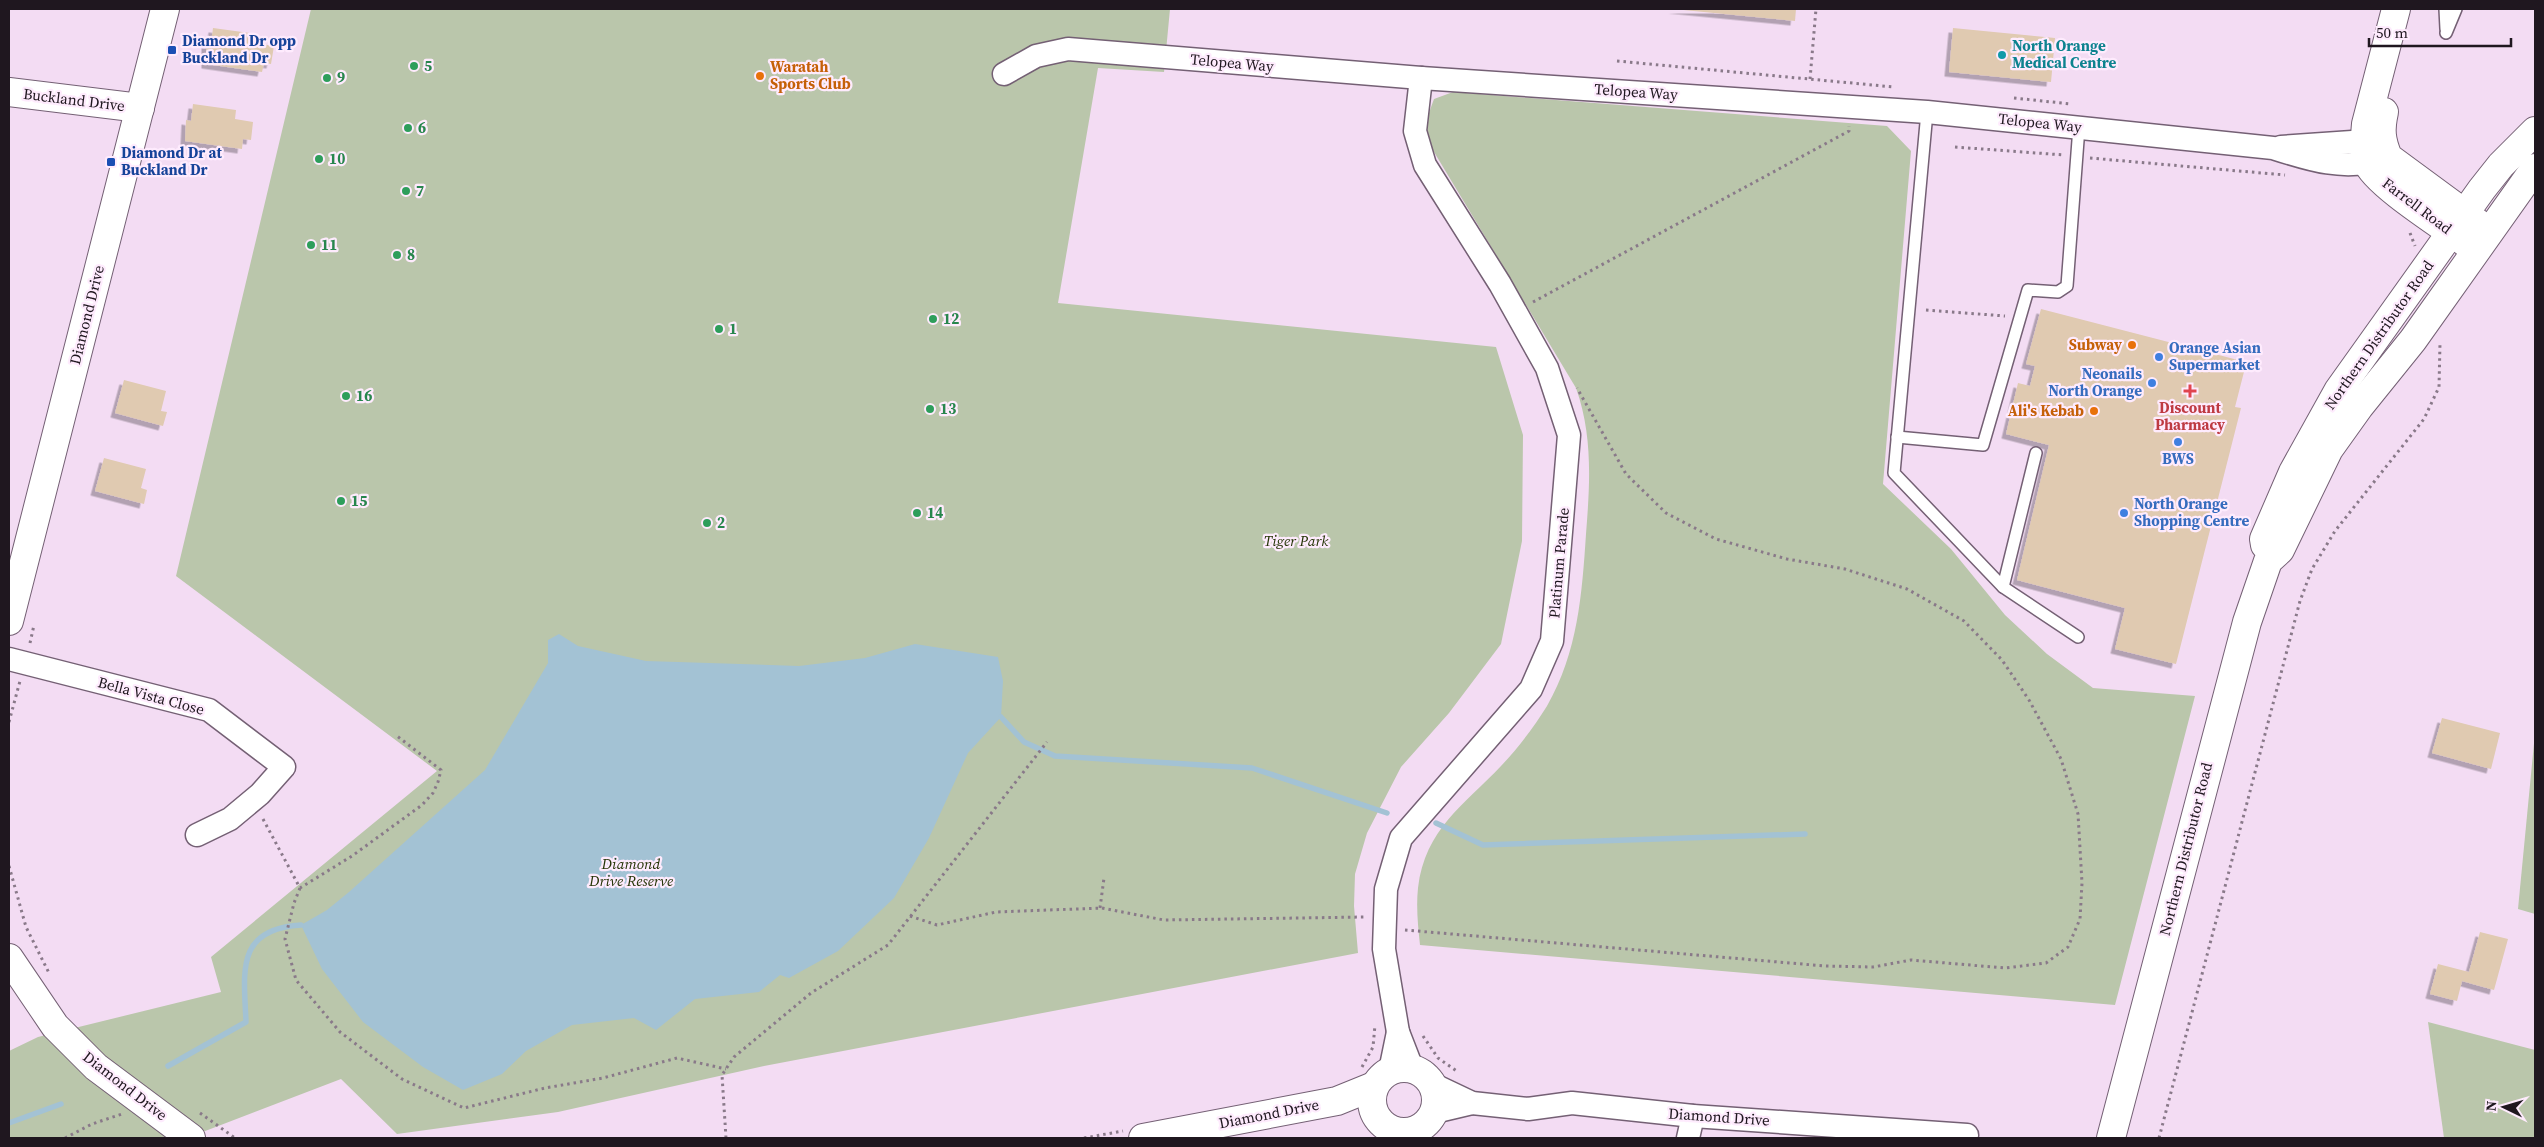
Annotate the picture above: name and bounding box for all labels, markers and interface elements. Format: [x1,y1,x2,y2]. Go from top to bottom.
scale bar [2369,15,2512,47]
text: 50 m [2376,22,2408,43]
place label: Diamond Dr opp Buckland Dr [182,30,296,68]
place label: North Orange Medical Centre [2012,35,2117,73]
marker: Diamond Dr opp Buckland Dr [166,44,178,56]
street label: Telopea Way [1190,48,1275,77]
marker: North Orange Medical Centre [1996,49,2008,61]
place label: 5 [424,55,432,76]
place label: Waratah Sports Club [770,56,851,94]
marker: 5 [408,60,420,72]
place label: 9 [337,67,345,88]
marker: Waratah Sports Club [754,70,766,82]
marker: 9 [321,72,333,84]
street label: Telopea Way [1594,78,1679,105]
street label: Buckland Drive [22,83,126,116]
street label: Telopea Way [1997,108,2083,137]
place label: 6 [418,117,426,138]
marker: 6 [402,122,414,134]
place label: Diamond Dr at Buckland Dr [121,142,222,180]
place label: 10 [329,148,345,169]
marker: 10 [313,153,325,165]
marker: Diamond Dr at Buckland Dr [105,156,117,168]
street label: Farrell Road [2378,173,2457,239]
place label: 7 [416,180,424,201]
marker: 7 [400,185,412,197]
place label: 11 [321,234,337,255]
marker: 11 [305,239,317,251]
place label: 8 [407,244,415,265]
marker: 8 [391,249,403,261]
street label: Northern Distributor Road [2319,256,2438,414]
street label: Diamond Drive [64,263,109,367]
place label: 12 [943,308,959,329]
marker: 12 [927,313,939,325]
place label: 1 [729,318,737,339]
marker: 1 [713,323,725,335]
place label: Subway [2069,334,2122,355]
place label: Orange Asian Supermarket [2169,337,2261,375]
marker: Subway [2126,339,2138,351]
marker: Orange Asian Supermarket [2153,351,2165,363]
place label: Neonails North Orange [2048,363,2142,401]
marker: Neonails North Orange [2146,377,2158,389]
place label: 16 [356,385,372,406]
marker: Discount Pharmacy [2184,385,2196,397]
marker: 16 [340,390,352,402]
place label: Discount Pharmacy [2155,397,2225,435]
place label: 13 [940,398,956,419]
place label: Ali's Kebab [2008,400,2084,421]
marker: 13 [924,403,936,415]
marker: Ali's Kebab [2088,405,2100,417]
marker: BWS [2172,436,2184,448]
place label: BWS [2162,448,2194,469]
place label: 15 [351,490,367,511]
place label: North Orange Shopping Centre [2134,493,2250,531]
marker: 15 [335,495,347,507]
place label: 14 [927,502,943,523]
street label: Platinum Parade [1543,506,1574,619]
marker: 14 [911,507,923,519]
marker: North Orange Shopping Centre [2118,507,2130,519]
place label: 2 [717,512,725,533]
marker: 2 [701,517,713,529]
park label: Tiger Park [1264,530,1329,551]
street label: Bella Vista Close [96,671,207,720]
street label: Northern Distributor Road [2154,760,2217,938]
park label: Diamond Drive Reserve [588,853,673,891]
street label: Diamond Drive [79,1046,172,1125]
north arrow [2479,1082,2529,1132]
street label: Diamond Drive [1217,1093,1321,1134]
text: N [2481,1100,2501,1112]
street label: Diamond Drive [1668,1102,1771,1131]

